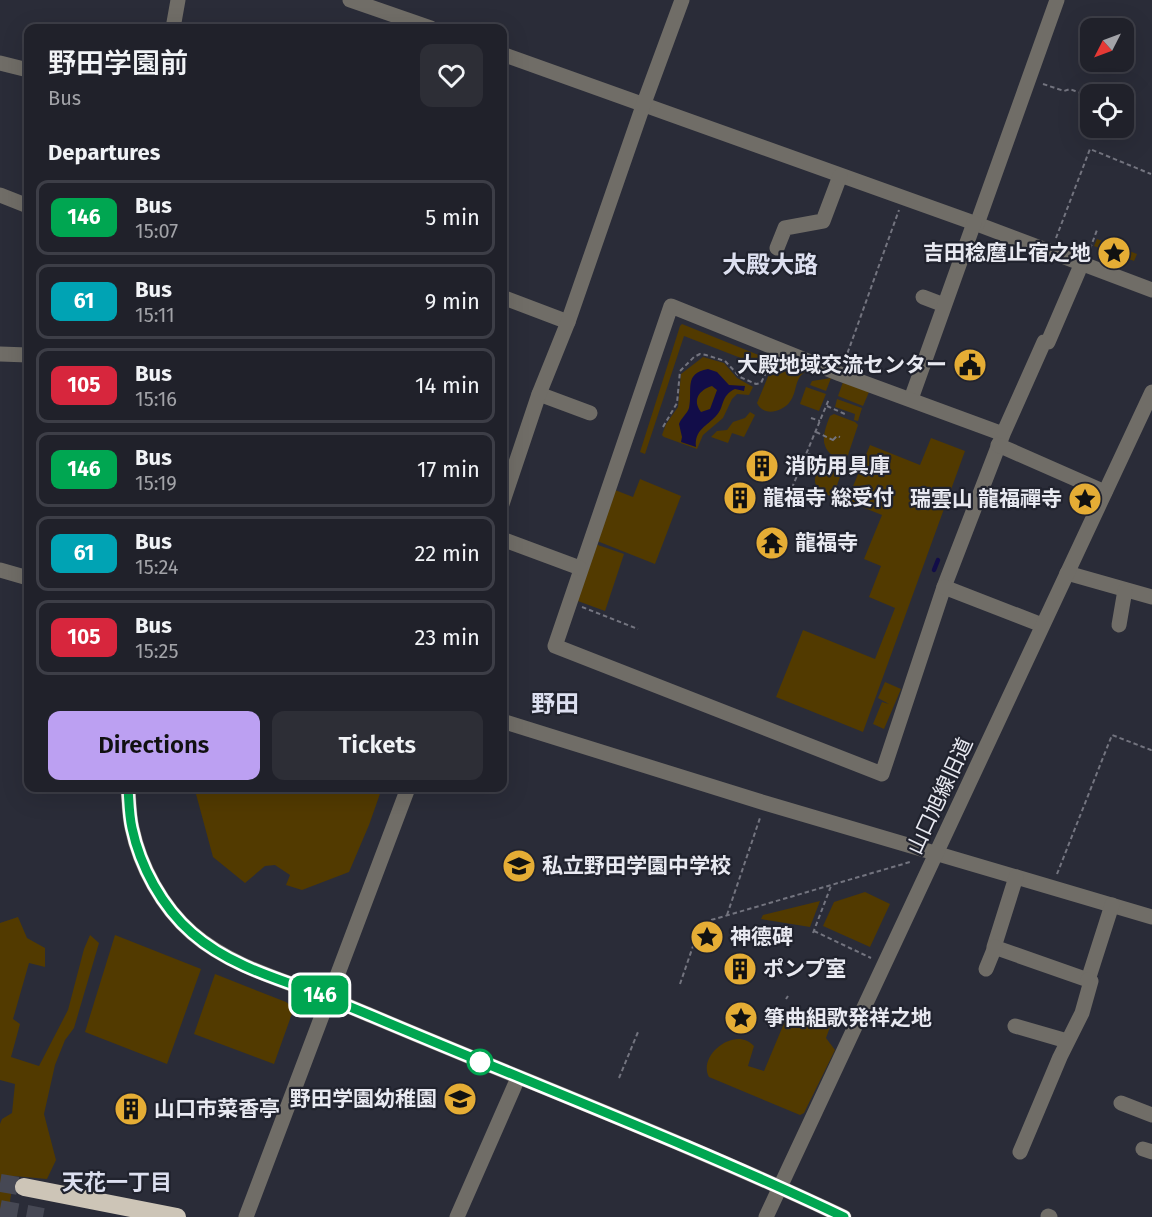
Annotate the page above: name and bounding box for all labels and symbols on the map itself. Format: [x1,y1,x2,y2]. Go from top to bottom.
north arrow [1080,18,1134,72]
place icon: 吉田稔麿止宿之地 [1096,235,1132,271]
place label: 吉田稔麿止宿之地 [923,240,1091,266]
district label: 大殿大路 [722,251,818,279]
public building icon: 大殿地域交流センター [952,347,988,383]
place label: 大殿地域交流センター [737,352,947,378]
building icon: 消防用具庫 [744,448,780,484]
place label: 消防用具庫 [785,453,890,479]
building icon: 龍福寺 総受付 [722,480,758,516]
place icon: 瑞雲山 龍福禪寺 [1067,481,1103,517]
place label: 龍福寺 総受付 [763,485,894,511]
place label: 瑞雲山 龍福禪寺 [910,486,1062,512]
temple icon: 龍福寺 [754,525,790,561]
place label: 龍福寺 [795,530,858,556]
district label: 野田 [531,690,579,718]
street label: 山口旭線旧道 [902,733,978,859]
school or university icon: 私立野田学園中学校 [501,848,537,884]
place label: 私立野田学園中学校 [542,853,731,879]
place icon: 神德碑 [689,919,725,955]
place label: 神德碑 [730,924,793,950]
building icon: ポンプ室 [722,951,758,987]
place label: ポンプ室 [763,956,846,982]
line badge: 146 [286,976,354,1014]
place icon: 箏曲組歌発祥之地 [723,1000,759,1036]
place label: 箏曲組歌発祥之地 [764,1005,932,1031]
unlabelled marker [467,1049,493,1075]
school or university icon: 野田学園幼稚園 [442,1081,478,1117]
place label: 野田学園幼稚園 [290,1086,437,1112]
building icon: 山口市菜香亭 [113,1091,149,1127]
place label: 山口市菜香亭 [154,1096,280,1122]
district label: 天花一丁目 [62,1169,172,1196]

